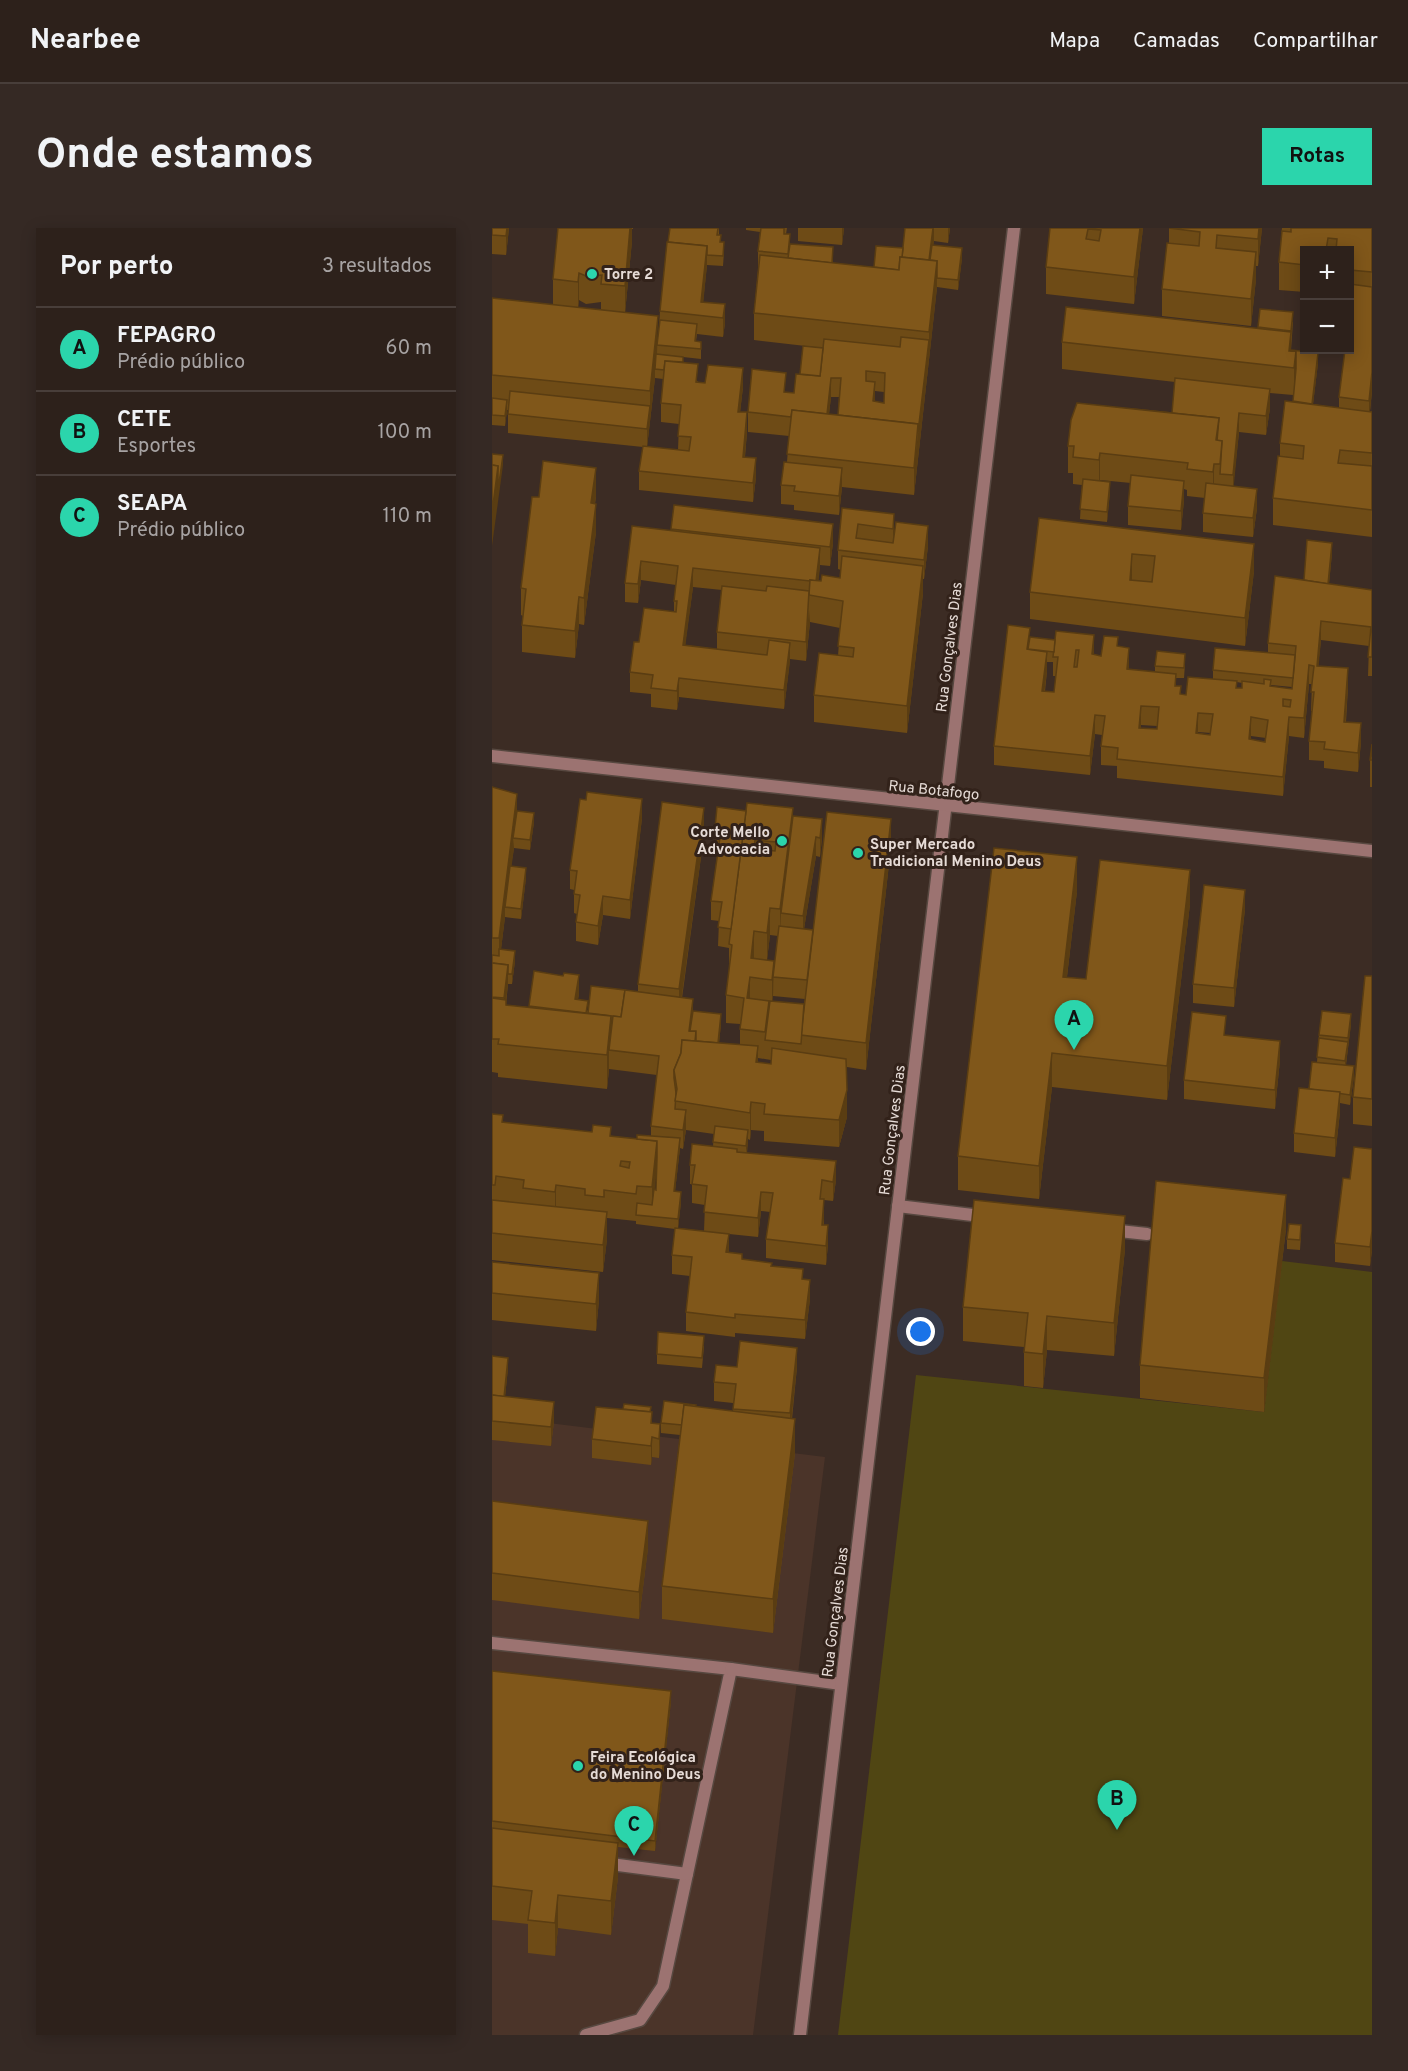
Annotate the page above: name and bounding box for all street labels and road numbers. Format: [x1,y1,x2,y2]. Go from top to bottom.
street label: Rua Gonçalves Dias [933,581,968,713]
street label: Rua Botafogo [887,777,980,806]
street label: Rua Gonçalves Dias [876,1064,911,1196]
street label: Rua Gonçalves Dias [819,1546,854,1678]

